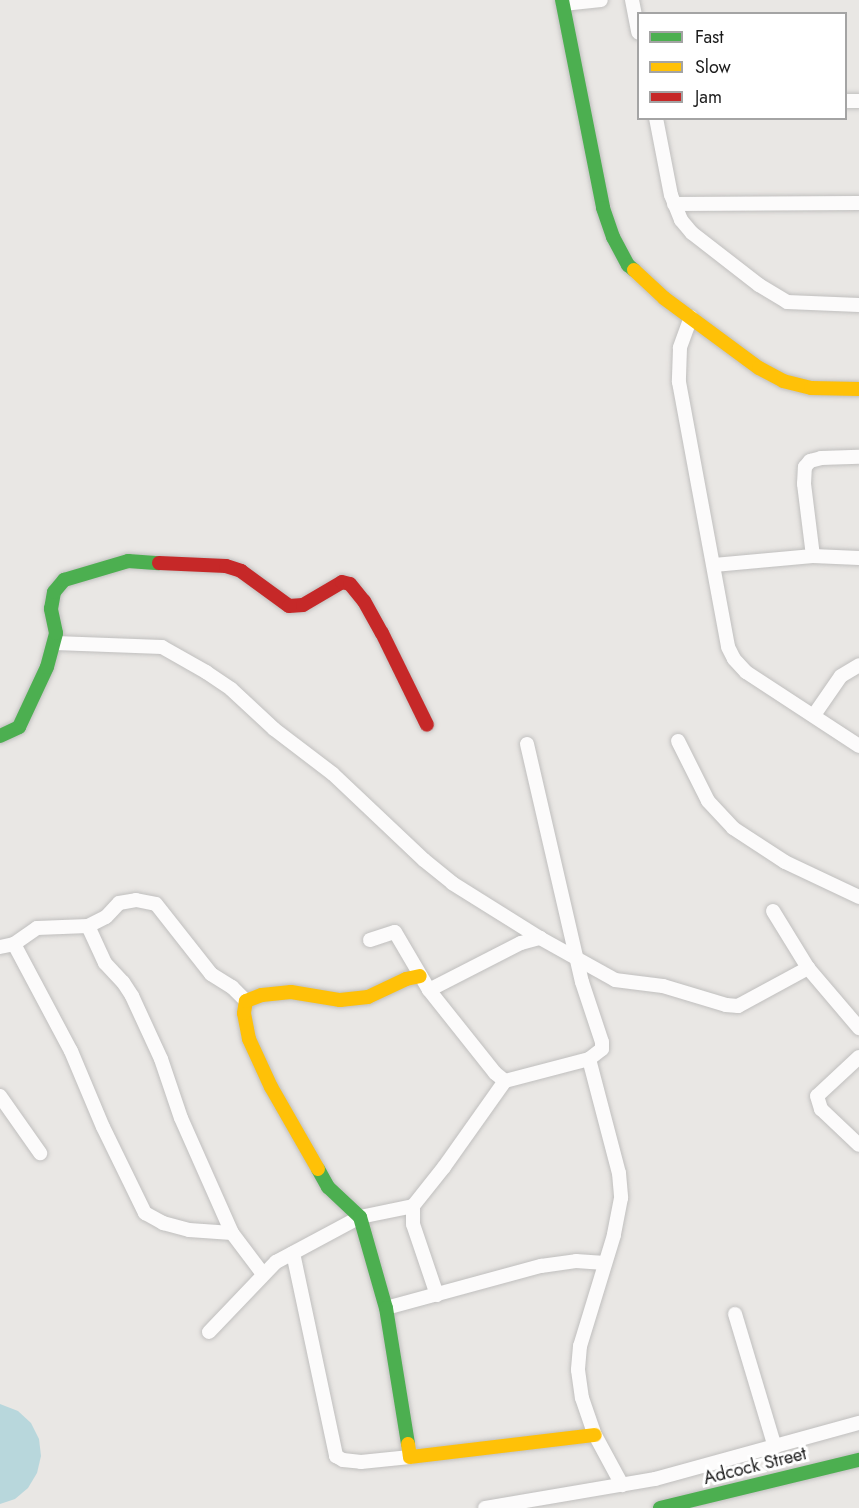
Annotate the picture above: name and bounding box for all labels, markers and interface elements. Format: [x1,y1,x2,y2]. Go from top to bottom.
legend [637,12,847,120]
text: Fast [695,24,724,50]
text: Slow [695,54,731,80]
text: Jam [695,84,722,110]
street label: Adcock Street [701,1443,809,1489]

